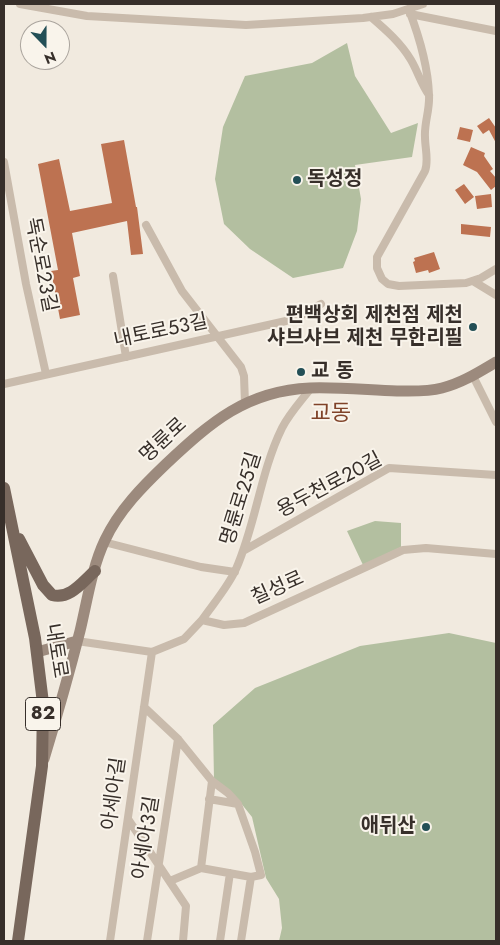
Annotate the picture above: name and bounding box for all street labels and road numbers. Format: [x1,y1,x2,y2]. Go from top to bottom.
street label: 독순로23길 [19,216,61,314]
street label: 내토로53길 [112,310,210,354]
street label: 명륜로 [136,413,192,469]
street label: 용두천로20길 [273,448,387,524]
street label: 명륜로25길 [216,449,268,549]
street label: 칠성로 [248,567,308,611]
street label: 내토로 [39,622,71,680]
road number: 82 [26,698,60,731]
street label: 아세아길 [98,756,132,832]
street label: 아세아3길 [129,794,165,882]

